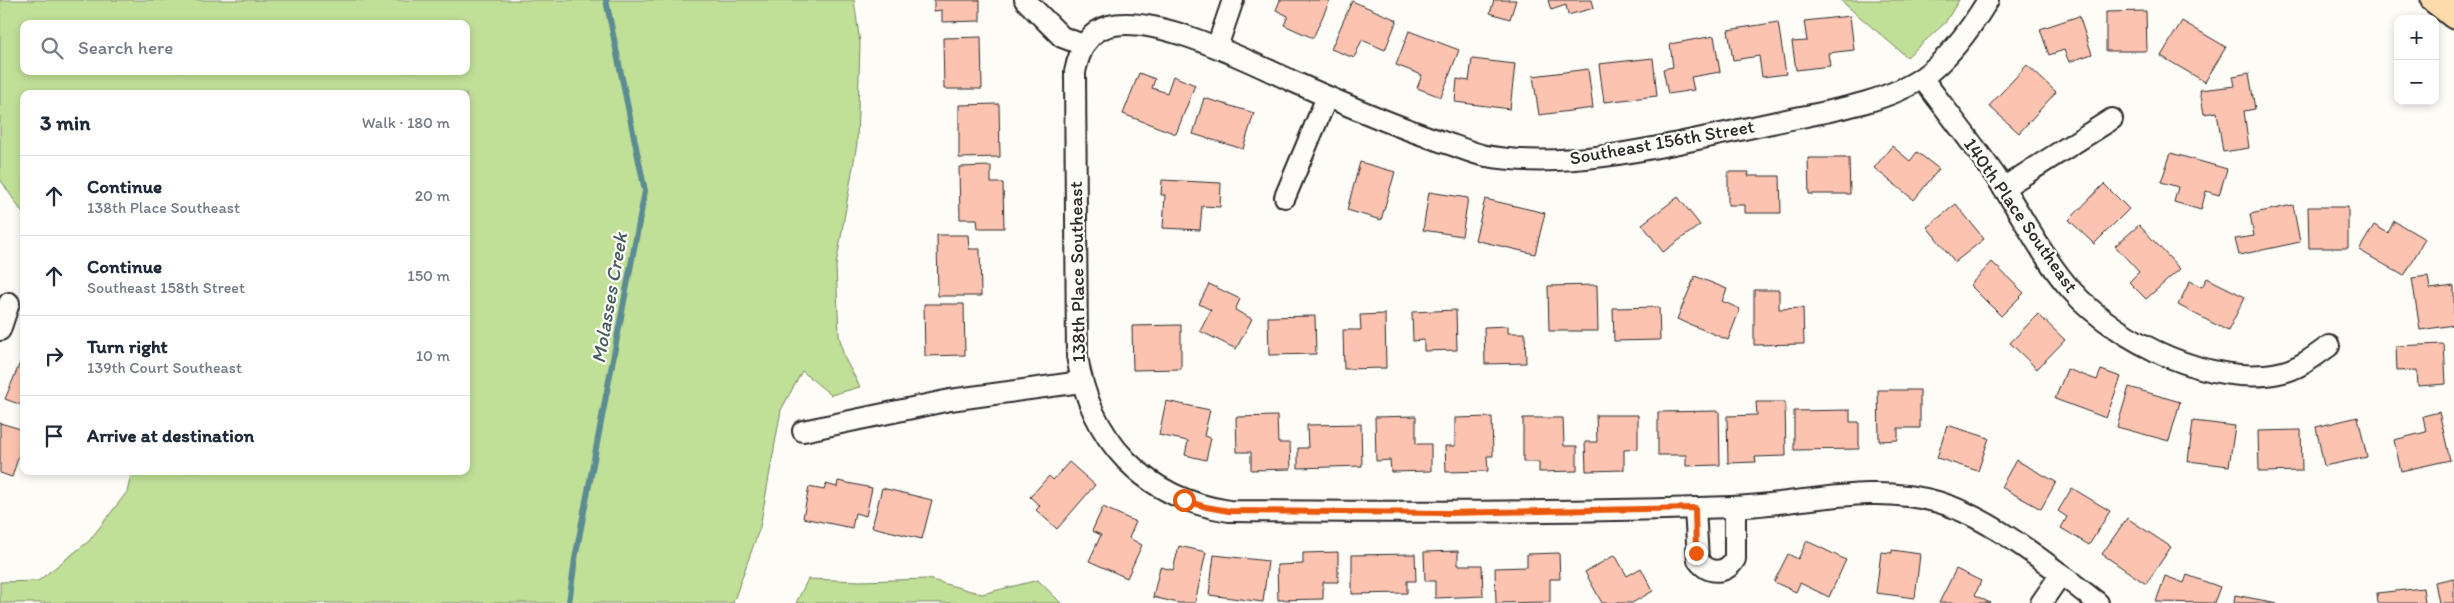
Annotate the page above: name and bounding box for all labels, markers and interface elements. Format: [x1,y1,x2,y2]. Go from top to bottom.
map controls [2394,15,2439,105]
button: + [2394,15,2439,60]
search box [20,20,470,75]
icon: search [38,34,66,62]
text: Search here [78,36,173,59]
button: − [2394,60,2439,105]
text: 3 min [40,110,90,135]
text: Walk · 180 m [362,113,450,132]
street label: Southeast 156th Street [1568,114,1756,170]
street label: 140th Place Southeast [1959,133,2083,297]
text: Continue [87,175,162,198]
street label: 138th Place Southeast [1064,181,1090,363]
icon: ahead [40,182,68,210]
text: 20 m [415,186,450,205]
text: 138th Place Southeast [87,198,240,217]
water label: Molasses Creek [586,229,633,365]
text: Continue [87,255,162,278]
icon: ahead [40,262,68,290]
text: 150 m [407,266,450,285]
text: Southeast 158th Street [87,278,245,297]
text: Turn right [87,335,168,358]
icon: right [40,342,68,370]
text: 10 m [416,346,450,365]
text: 139th Court Southeast [87,358,242,377]
icon: arrive [40,422,68,450]
text: Arrive at destination [87,424,254,447]
route start [1173,489,1196,512]
route end [1685,542,1708,565]

